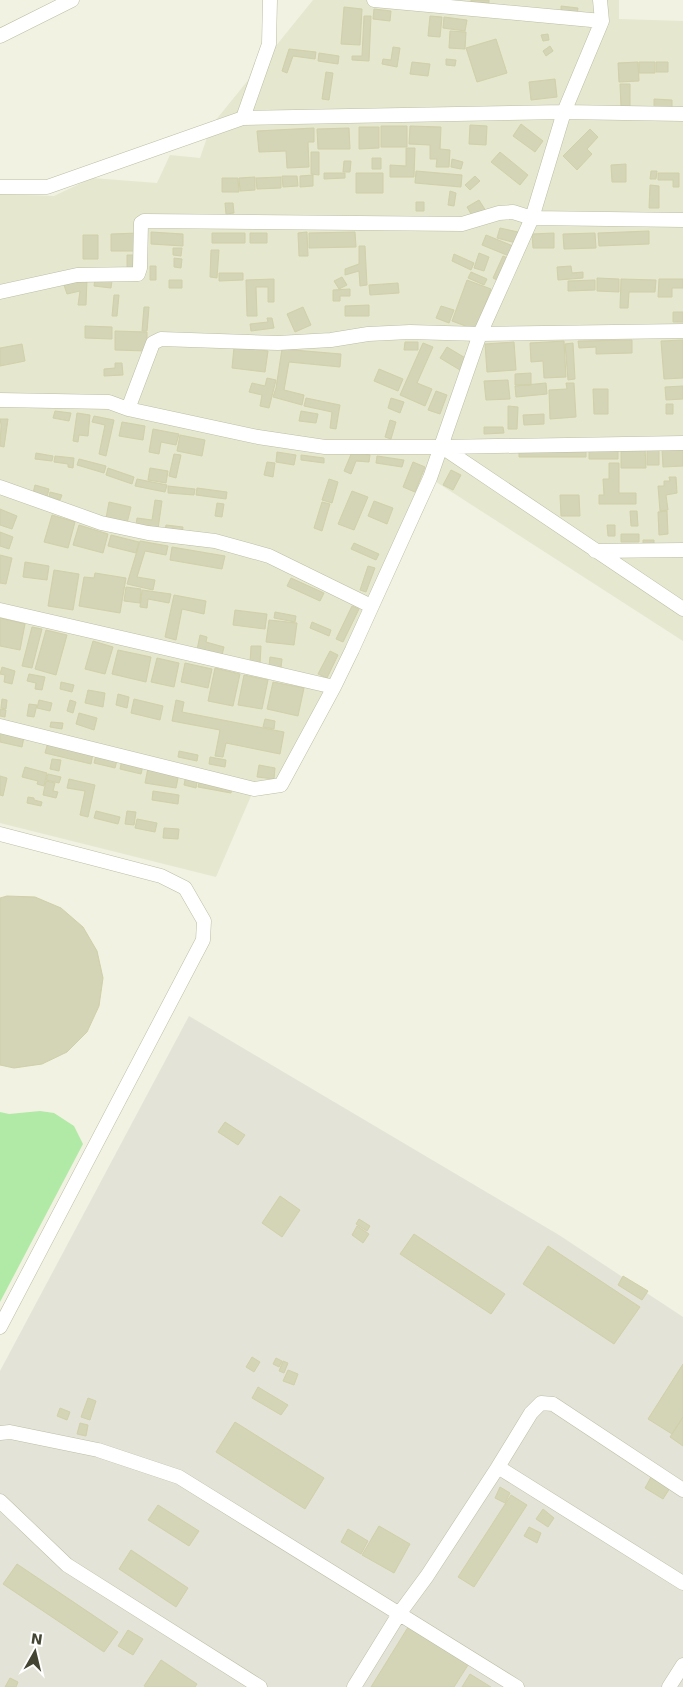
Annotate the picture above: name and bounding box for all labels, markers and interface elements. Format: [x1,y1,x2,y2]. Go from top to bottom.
north arrow [10,1627,60,1677]
text: N [30,1630,44,1648]

